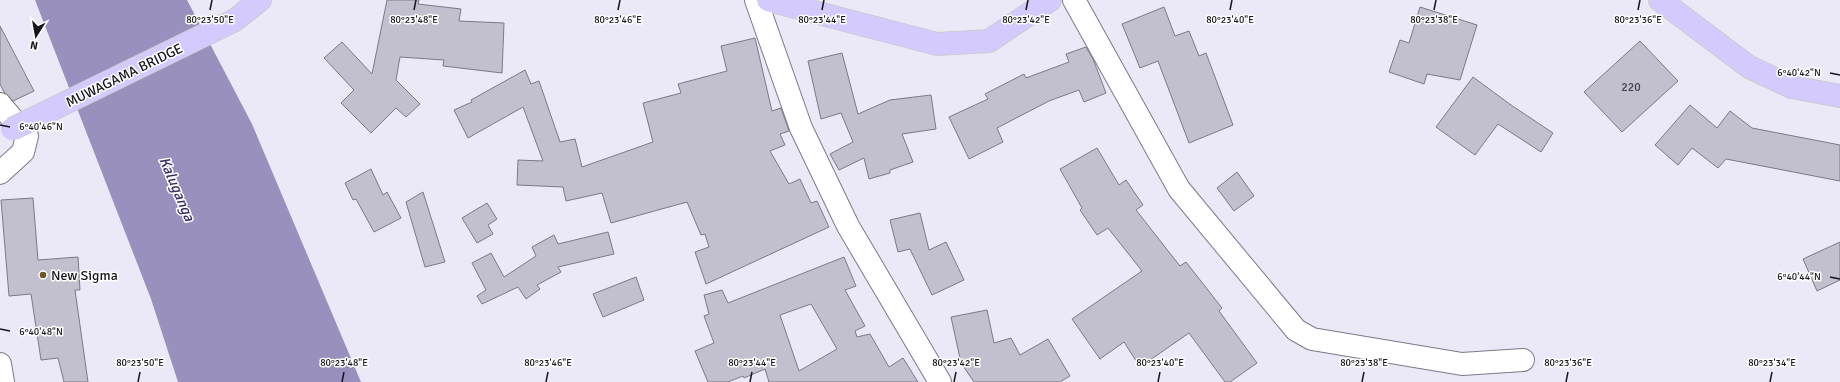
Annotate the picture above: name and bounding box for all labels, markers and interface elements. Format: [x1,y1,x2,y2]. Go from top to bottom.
text: 80°23'50"E [186,14,234,26]
text: 80°23'48"E [390,14,438,26]
text: 80°23'46"E [594,14,642,26]
text: 80°23'44"E [798,14,846,26]
text: 80°23'42"E [1002,14,1050,26]
text: 80°23'40"E [1206,14,1254,26]
text: 80°23'38"E [1410,14,1458,26]
text: 80°23'36"E [1614,14,1662,26]
north arrow [16,16,56,56]
text: N [29,38,39,52]
street label: MUWAGAMA BRIDGE [63,40,186,111]
text: 6°40'42"N [1777,67,1821,79]
house number: 220 [1621,80,1641,95]
text: 6°40'46"N [19,121,63,133]
water label: Kaluganga [155,154,199,224]
place label: New Sigma [51,267,118,284]
marker: New Sigma [38,270,48,280]
text: 6°40'44"N [1777,271,1821,283]
text: 6°40'48"N [19,326,63,338]
text: 80°23'50"E [116,357,164,369]
text: 80°23'48"E [320,357,368,369]
text: 80°23'46"E [524,357,572,369]
text: 80°23'44"E [728,357,776,369]
text: 80°23'42"E [932,357,980,369]
text: 80°23'40"E [1136,357,1184,369]
text: 80°23'38"E [1340,357,1388,369]
text: 80°23'36"E [1544,357,1592,369]
text: 80°23'34"E [1748,357,1796,369]

